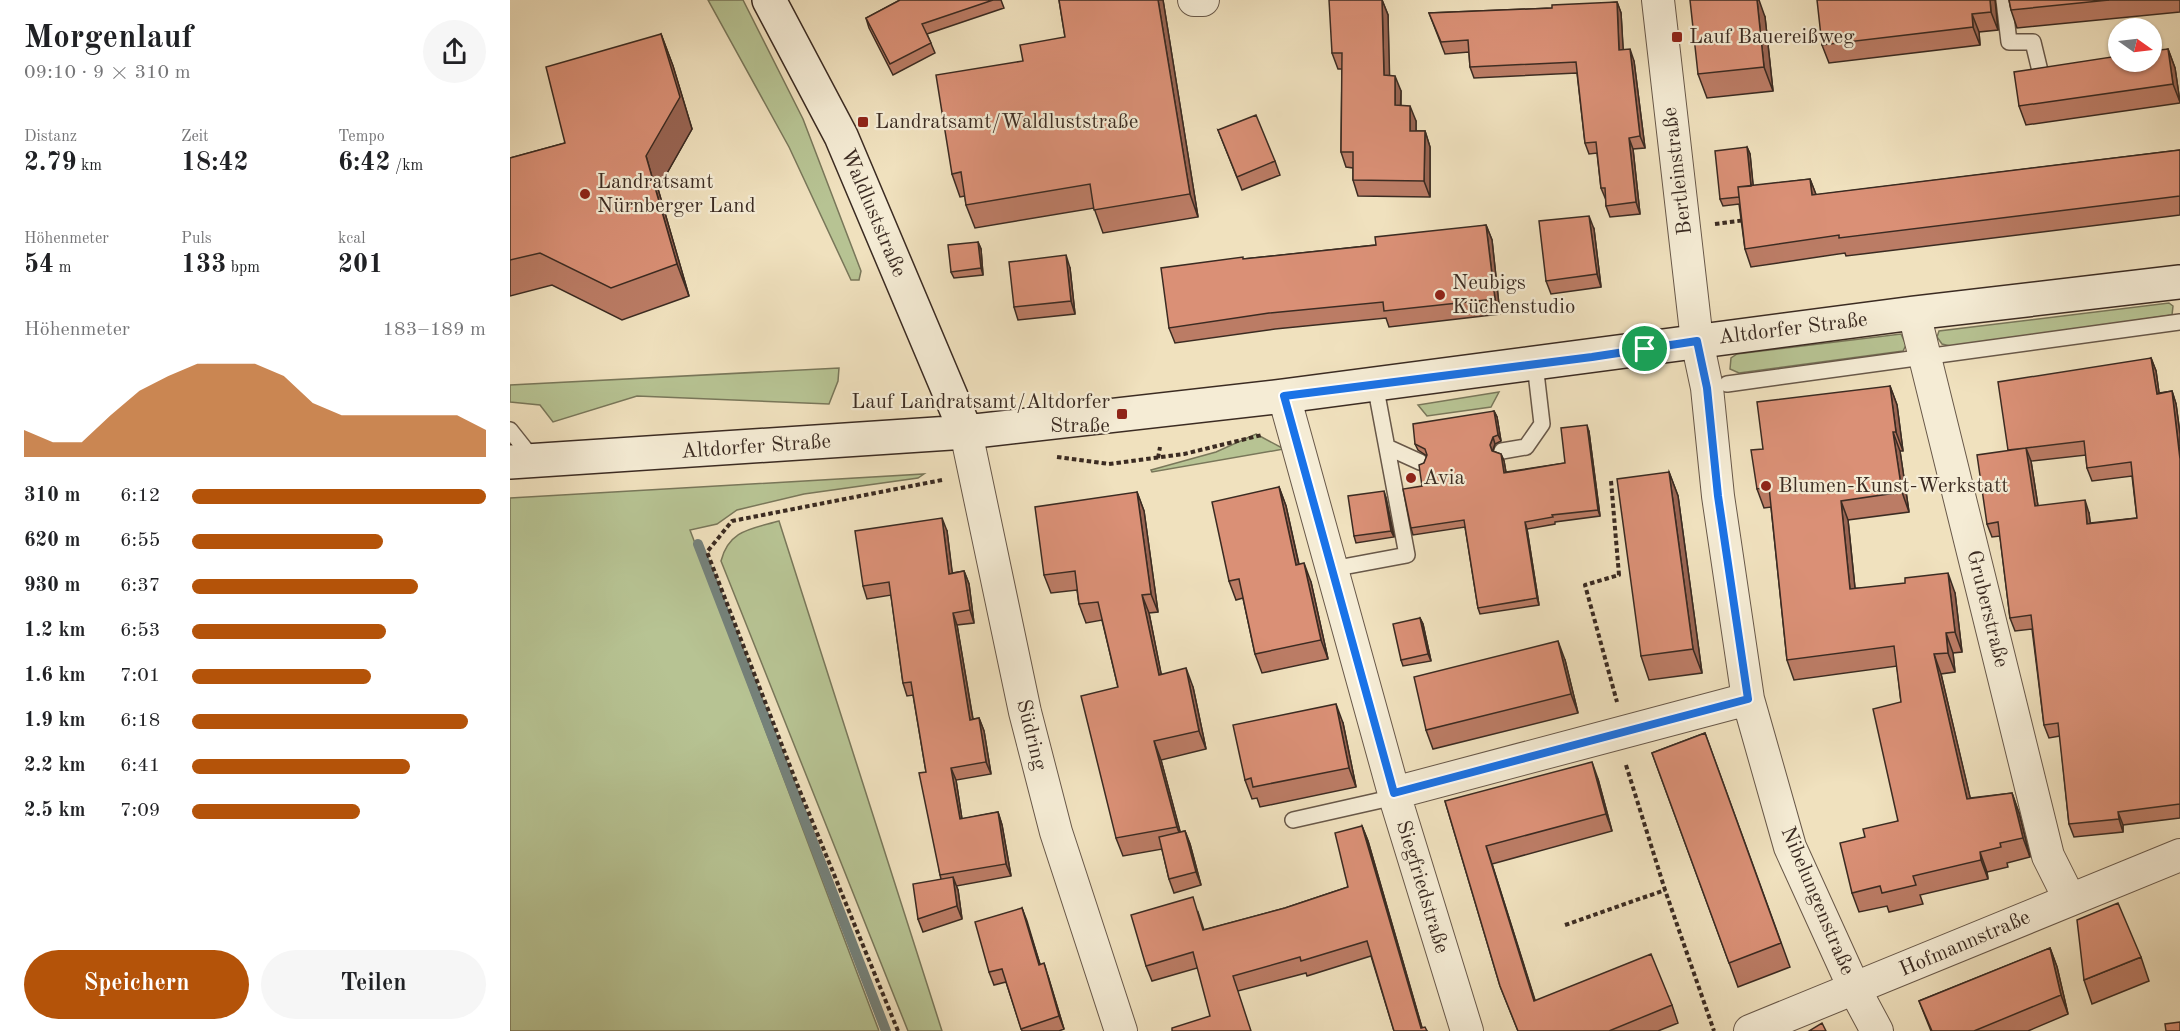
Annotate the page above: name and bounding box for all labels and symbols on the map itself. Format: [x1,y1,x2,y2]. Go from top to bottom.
north arrow [2108,18,2162,72]
place label: Lauf Bauereißweg [1689,27,1855,48]
marker: Lauf Bauereißweg [1670,30,1684,44]
street label: Bertleinstraße [1660,106,1696,236]
place label: Landratsamt/Waldluststraße [875,112,1138,133]
marker: Landratsamt/Waldluststraße [856,115,870,129]
street label: Waldluststraße [837,146,909,280]
place label: Landratsamt Nürnberger Land [597,172,756,217]
marker: Landratsamt Nürnberger Land [578,187,592,201]
place label: Neubigs Küchenstudio [1452,273,1575,318]
marker: Neubigs Küchenstudio [1433,288,1447,302]
street label: Altdorfer Straße [1717,309,1869,349]
pin [1619,323,1670,374]
place label: Lauf Landratsamt/Altdorfer Straße [851,392,1110,437]
marker: Lauf Landratsamt/Altdorfer Straße [1115,407,1129,421]
street label: Altdorfer Straße [680,431,832,463]
place label: Avia [1423,468,1465,489]
marker: Avia [1404,471,1418,485]
place label: Blumen-Kunst-Werkstatt [1778,476,2009,497]
marker: Blumen-Kunst-Werkstatt [1759,479,1773,493]
street label: Gruberstraße [1962,548,2012,670]
street label: Südring [1012,697,1050,773]
street label: Siegfriedstraße [1392,818,1452,956]
street label: Nibelungenstraße [1776,824,1858,978]
street label: Hofmannstraße [1897,907,2033,981]

